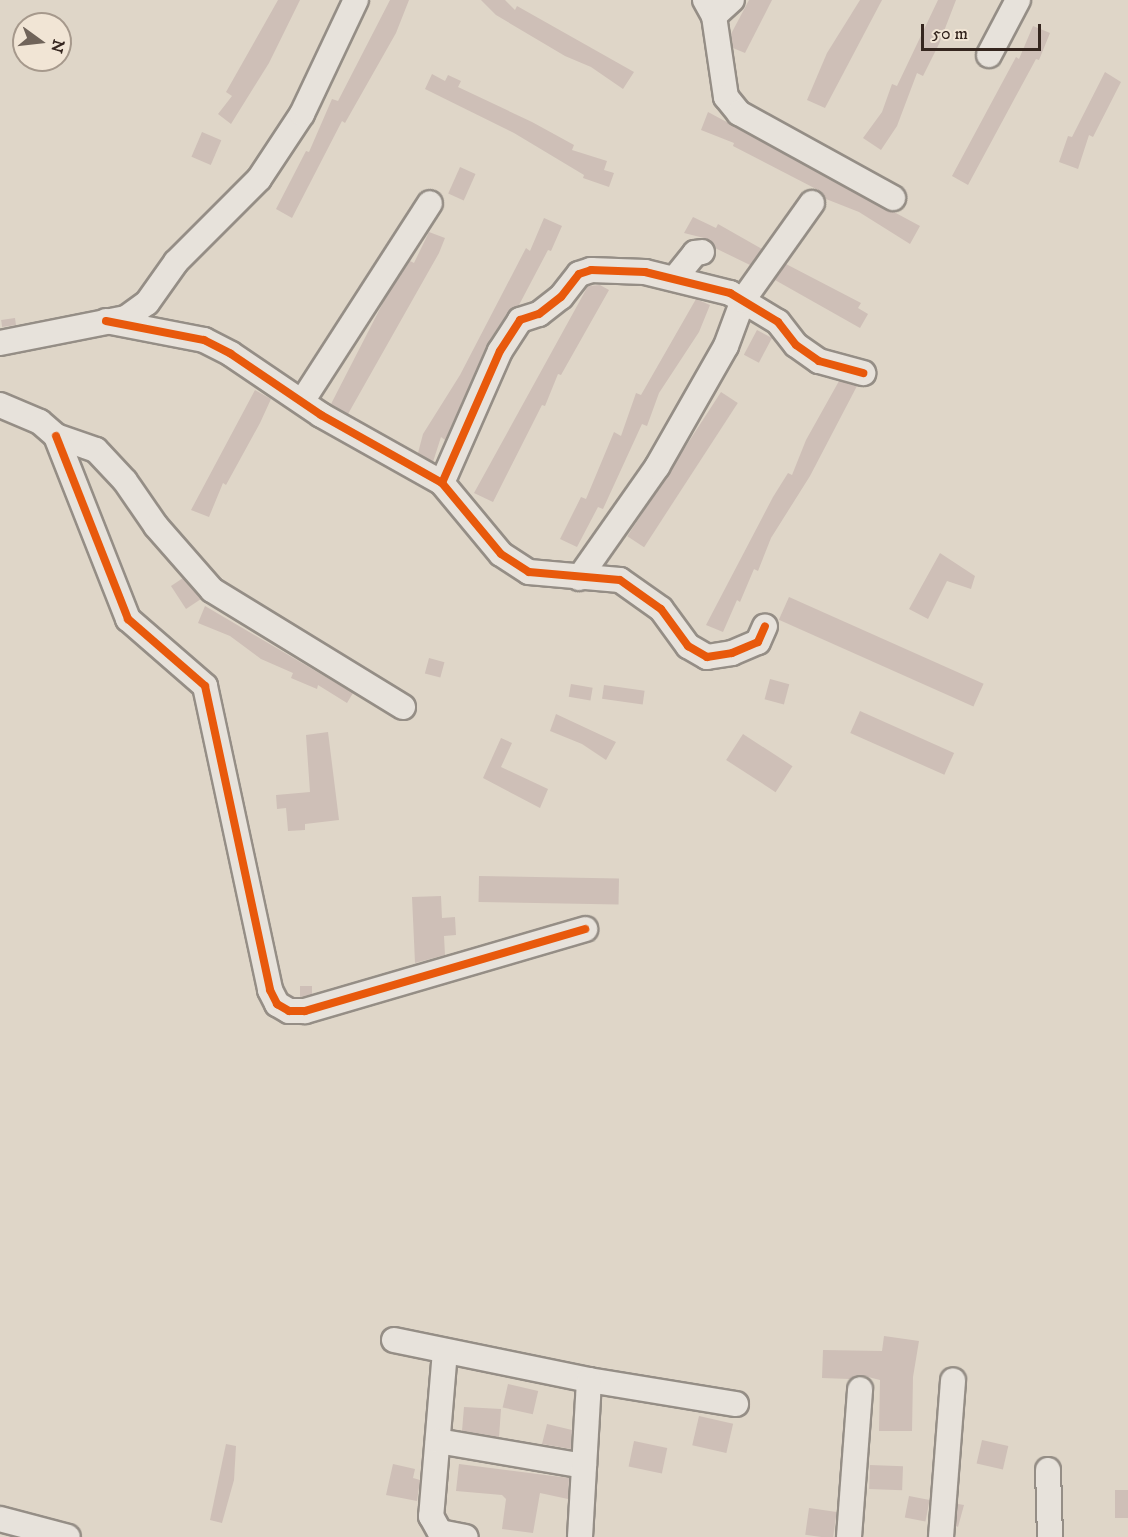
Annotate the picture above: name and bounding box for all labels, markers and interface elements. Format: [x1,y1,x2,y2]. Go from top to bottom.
north arrow [12,12,72,72]
scale bar [924,12,1044,50]
text: 50 m [932,23,968,45]
text: N [46,37,69,55]

